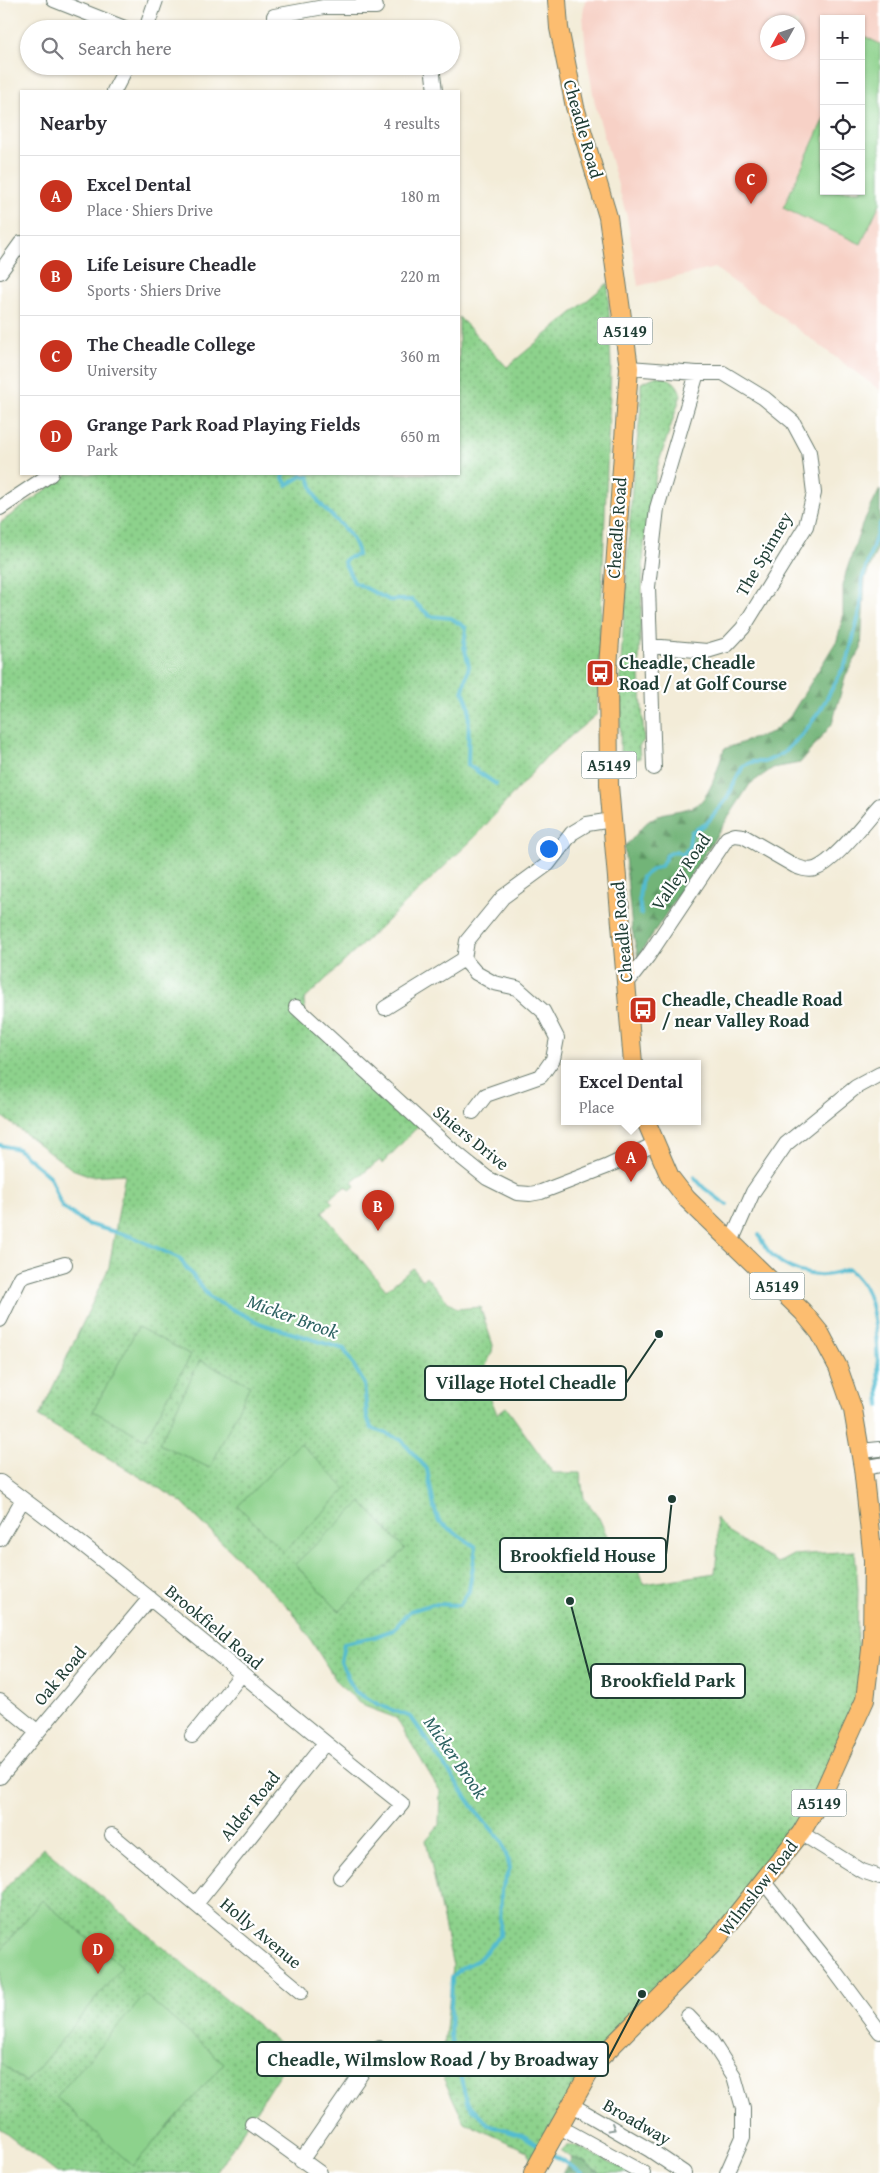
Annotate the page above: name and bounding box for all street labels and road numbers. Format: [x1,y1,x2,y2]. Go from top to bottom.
street label: Cheadle Road [557,76,611,182]
road number: A5149 [598,318,652,344]
street label: Cheadle Road [599,476,634,580]
street label: The Spinney [728,506,799,601]
road number: A5149 [582,752,636,778]
street label: Valley Road [644,827,717,916]
street label: Cheadle Road [604,880,639,984]
street label: Shiers Drive [427,1098,515,1177]
road number: A5149 [750,1272,804,1300]
street label: Brookfield Road [160,1578,269,1676]
street label: Oak Road [27,1640,93,1711]
street label: Alder Road [213,1765,286,1846]
road number: A5149 [792,1790,846,1816]
street label: Wilmslow Road [711,1834,804,1942]
street label: Holly Avenue [215,1890,308,1975]
street label: Broadway [598,2091,676,2152]

